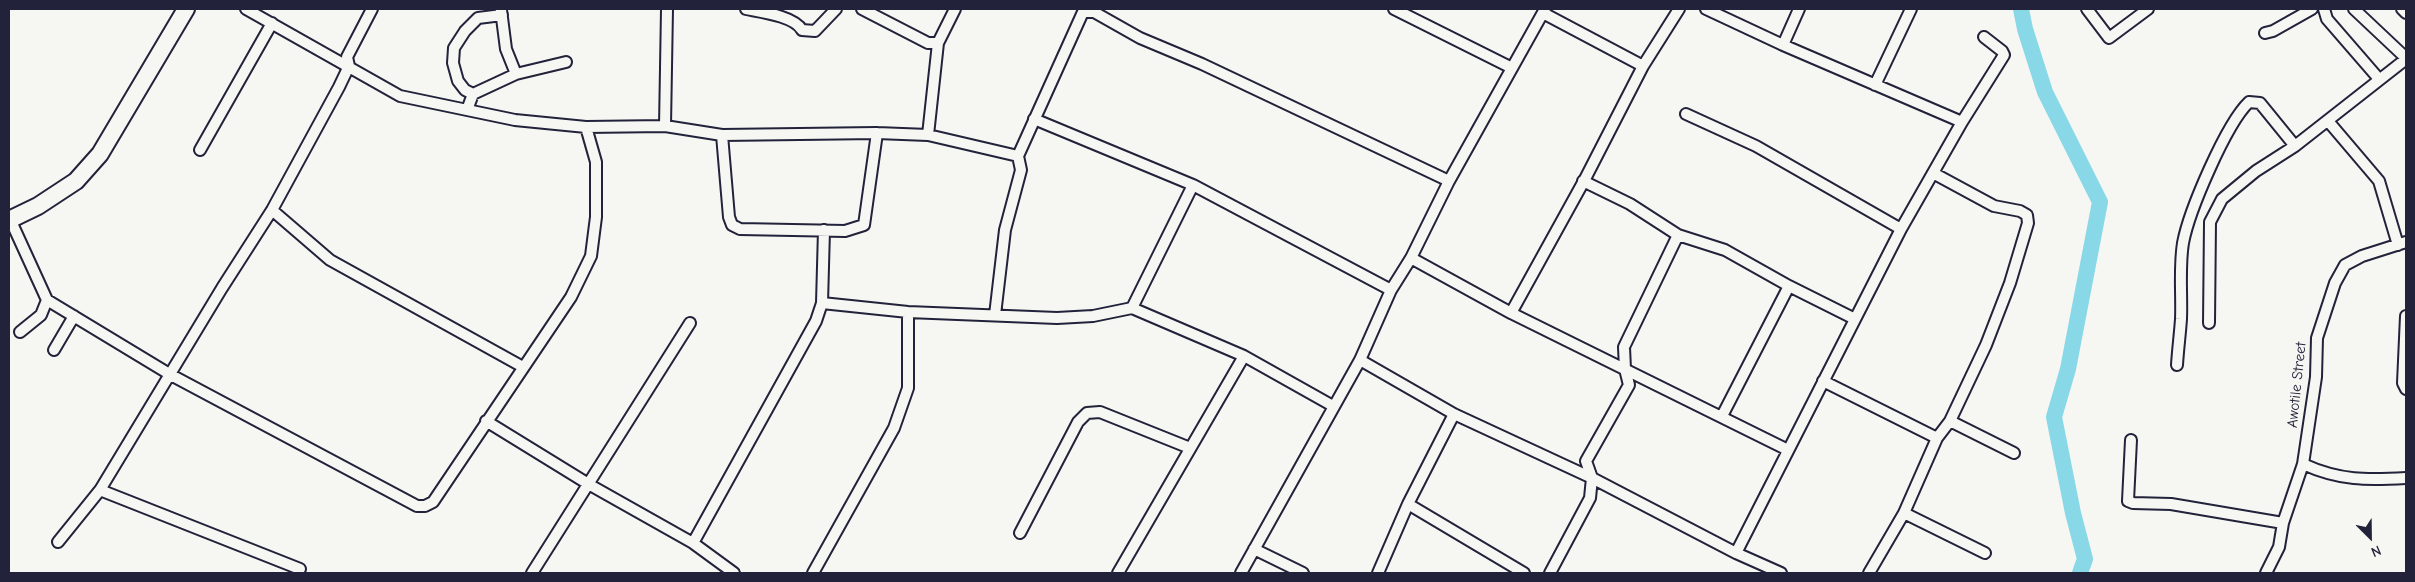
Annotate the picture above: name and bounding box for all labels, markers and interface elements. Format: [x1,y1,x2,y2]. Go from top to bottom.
street label: Awotile Street [2284,341,2310,429]
north arrow [2345,512,2395,562]
text: N [2369,542,2384,561]

